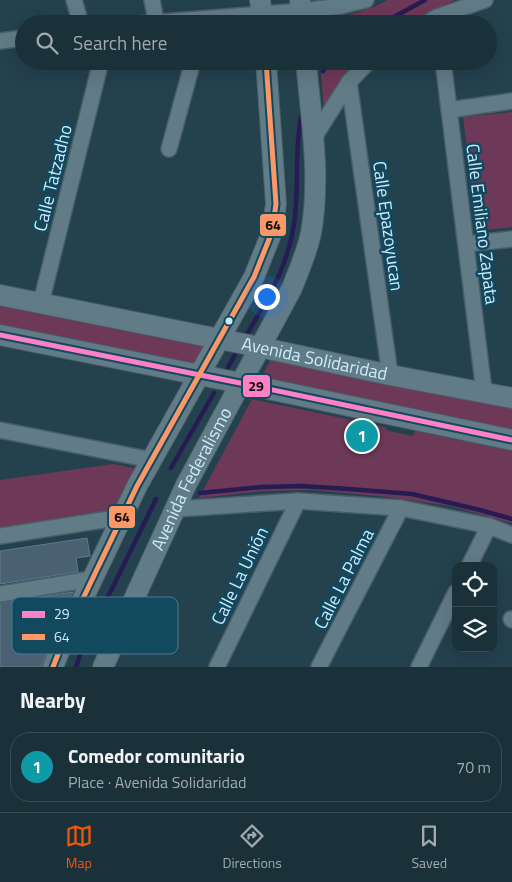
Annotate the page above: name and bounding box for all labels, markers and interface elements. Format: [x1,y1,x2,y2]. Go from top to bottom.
search box [15,15,497,70]
text: Search here [73,28,167,57]
icon: search [33,29,61,57]
street label: Calle Tatzadho [26,122,79,234]
street label: Calle Emiliano Zapata [459,142,506,306]
street label: Calle Epazoyucan [366,159,411,293]
line badge: 64 [259,213,287,237]
text: 64 [265,214,281,235]
your location [254,284,280,310]
unlabelled marker [224,316,234,326]
street label: Avenida Solidaridad [239,330,390,387]
line badge: 29 [242,374,271,398]
text: 29 [248,375,264,396]
street label: Avenida Federalismo [144,402,239,555]
pin: 1 [346,417,378,455]
line badge: 64 [108,505,136,529]
text: 64 [114,506,130,527]
street label: Calle La Unión [204,522,275,629]
street label: Calle La Palma [307,524,380,634]
map controls [452,562,497,652]
button: locate [452,562,497,607]
legend [12,597,178,654]
text: 29 [54,603,70,624]
button: layers [452,607,497,652]
text: 64 [54,626,70,647]
text: Nearby [20,684,85,716]
text: Comedor comunitario [68,741,245,770]
text: 1 [33,755,41,779]
text: 70 m [456,755,491,779]
text: Place · Avenida Solidaridad [68,770,246,794]
tab: Map [65,822,93,873]
tab: Directions [222,822,282,873]
tab: Saved [412,822,447,873]

